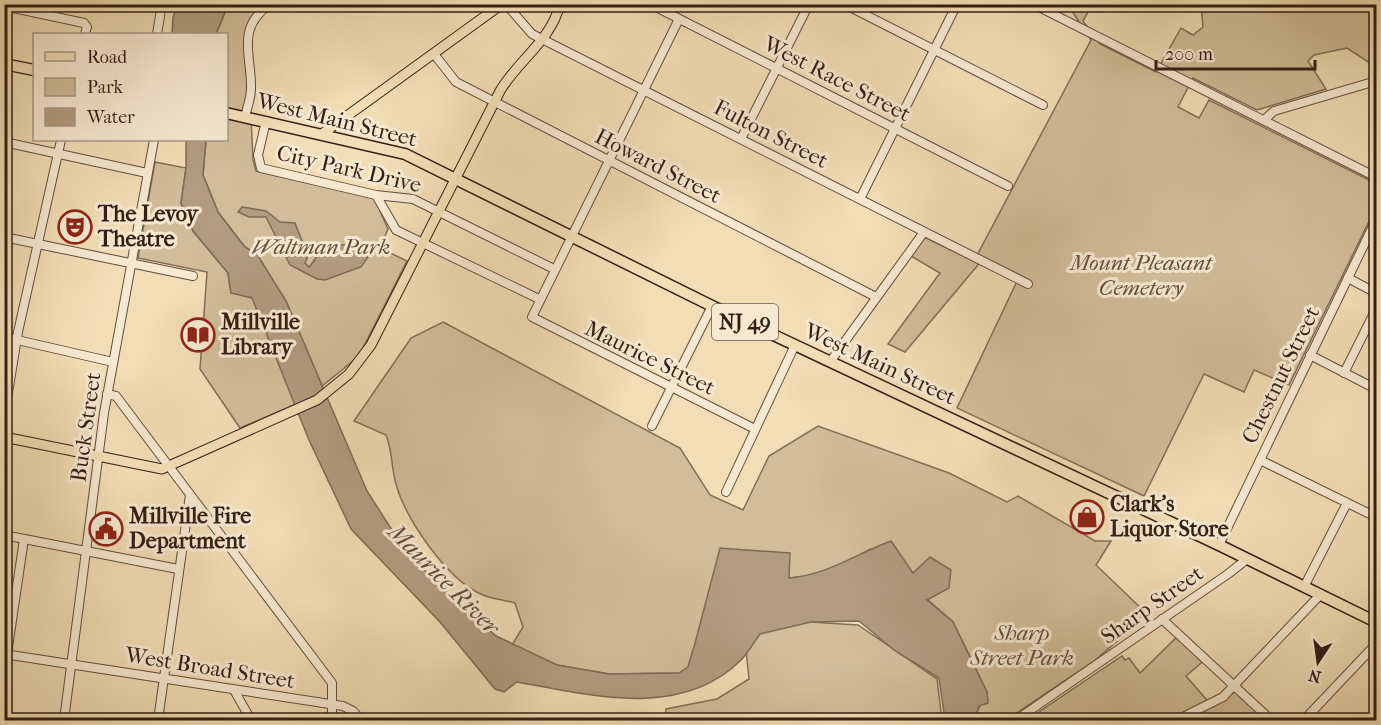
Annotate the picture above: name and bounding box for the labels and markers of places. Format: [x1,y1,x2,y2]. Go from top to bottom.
place label: The Levoy Theatre [97,201,199,252]
theatre icon: The Levoy Theatre [57,209,93,245]
place label: Millville Library [220,309,300,360]
library icon: Millville Library [180,317,216,353]
place label: Clark's Liquor Store [1110,491,1229,542]
shop icon: Clark's Liquor Store [1069,499,1105,535]
place label: Millville Fire Department [128,503,251,554]
public building icon: Millville Fire Department [88,511,124,547]

